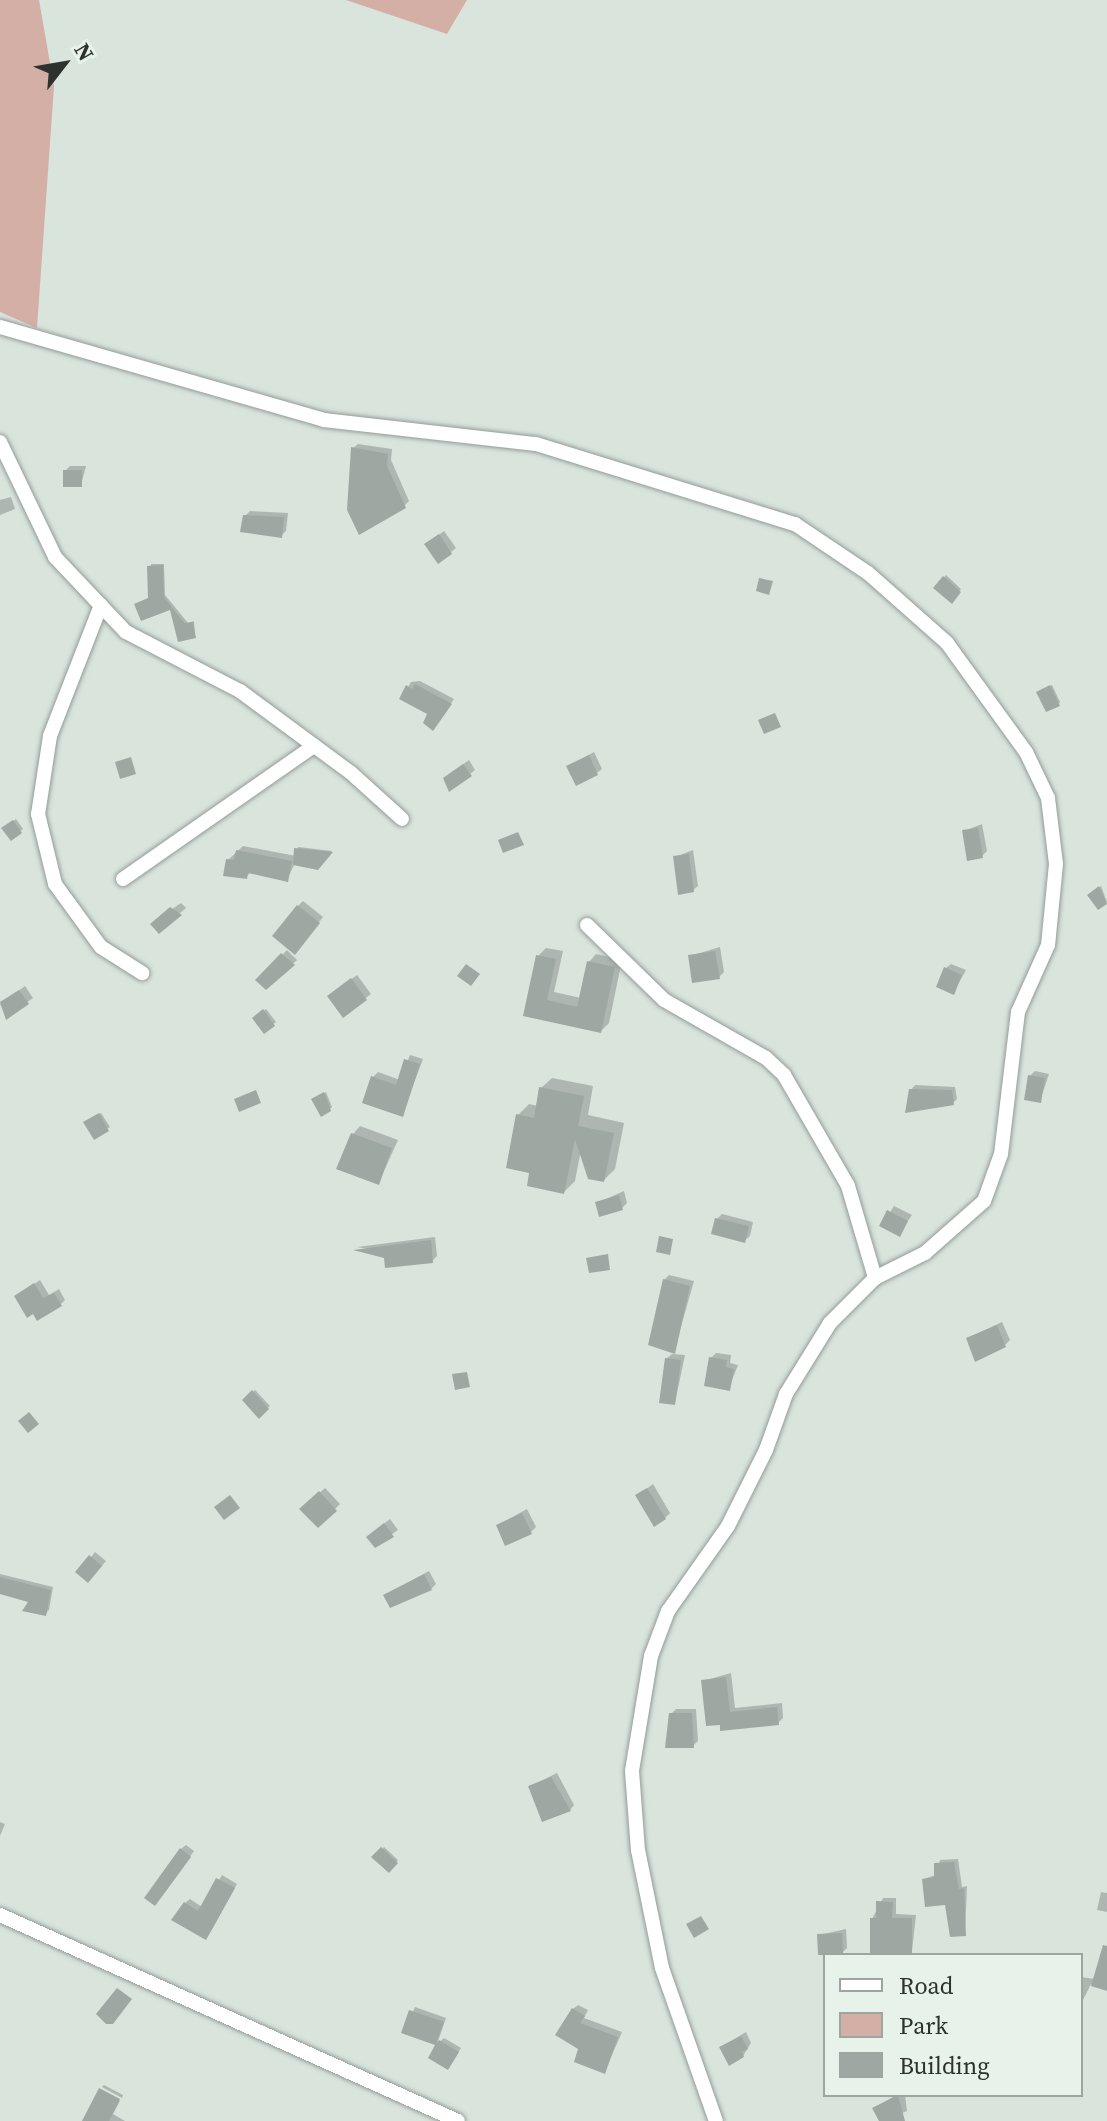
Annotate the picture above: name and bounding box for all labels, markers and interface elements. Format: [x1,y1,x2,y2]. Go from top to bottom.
north arrow [24,24,104,104]
text: N [68,37,102,66]
legend [823,1953,1083,2097]
text: Road [899,1969,953,2002]
text: Park [899,2009,948,2042]
text: Building [899,2049,990,2082]

